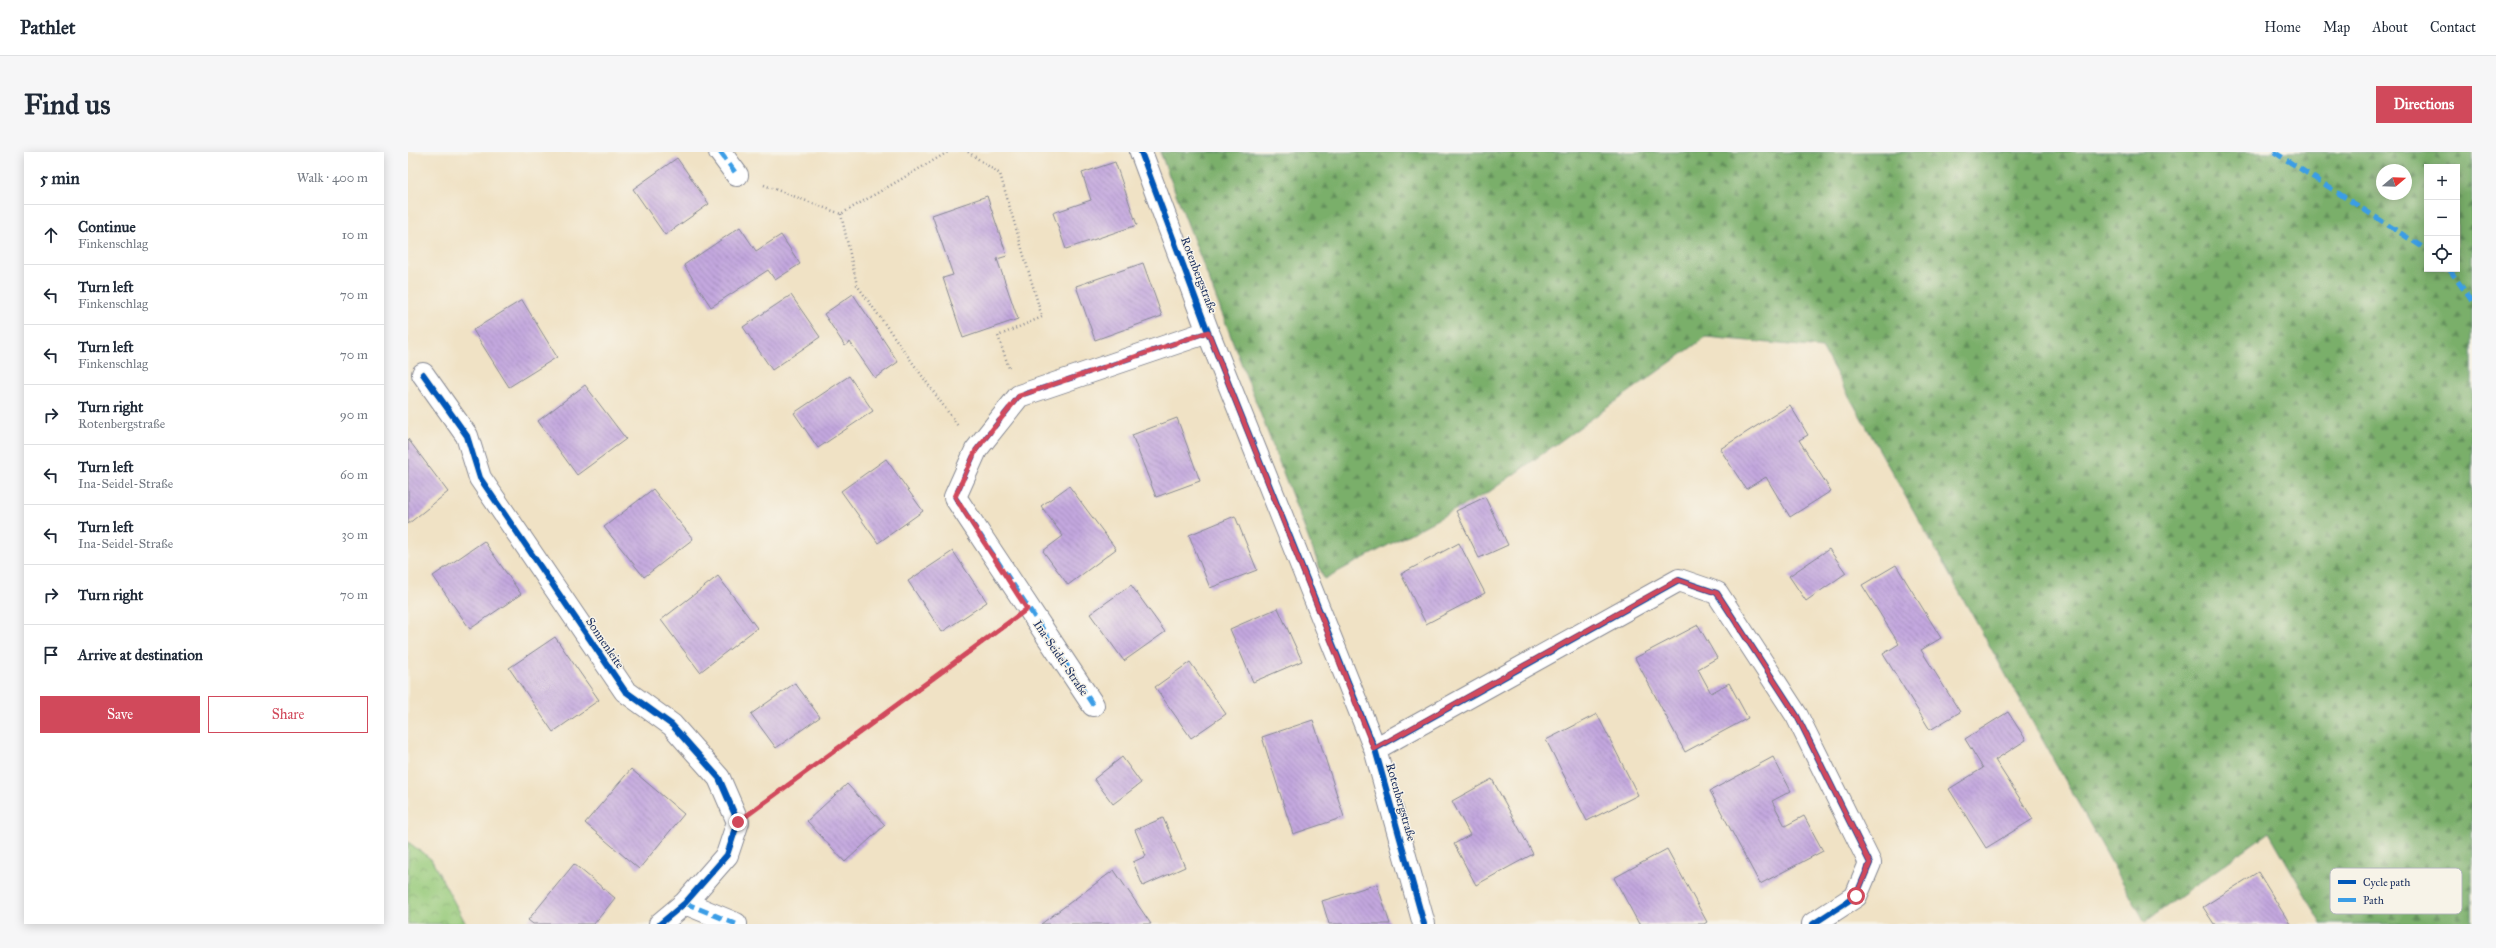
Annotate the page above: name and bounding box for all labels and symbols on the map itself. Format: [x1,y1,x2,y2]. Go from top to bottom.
north arrow [2376,164,2412,200]
street label: Rotenbergstraße [1177,235,1220,315]
street label: Sonnenleite [583,615,627,671]
street label: Ina-Seidel-Straße [1031,618,1091,698]
street label: Rotenbergstraße [1382,761,1419,843]
route end [729,813,747,831]
legend [2330,868,2462,914]
text: Cycle path [2363,876,2410,889]
route start [1847,887,1865,905]
text: Path [2363,894,2384,907]

